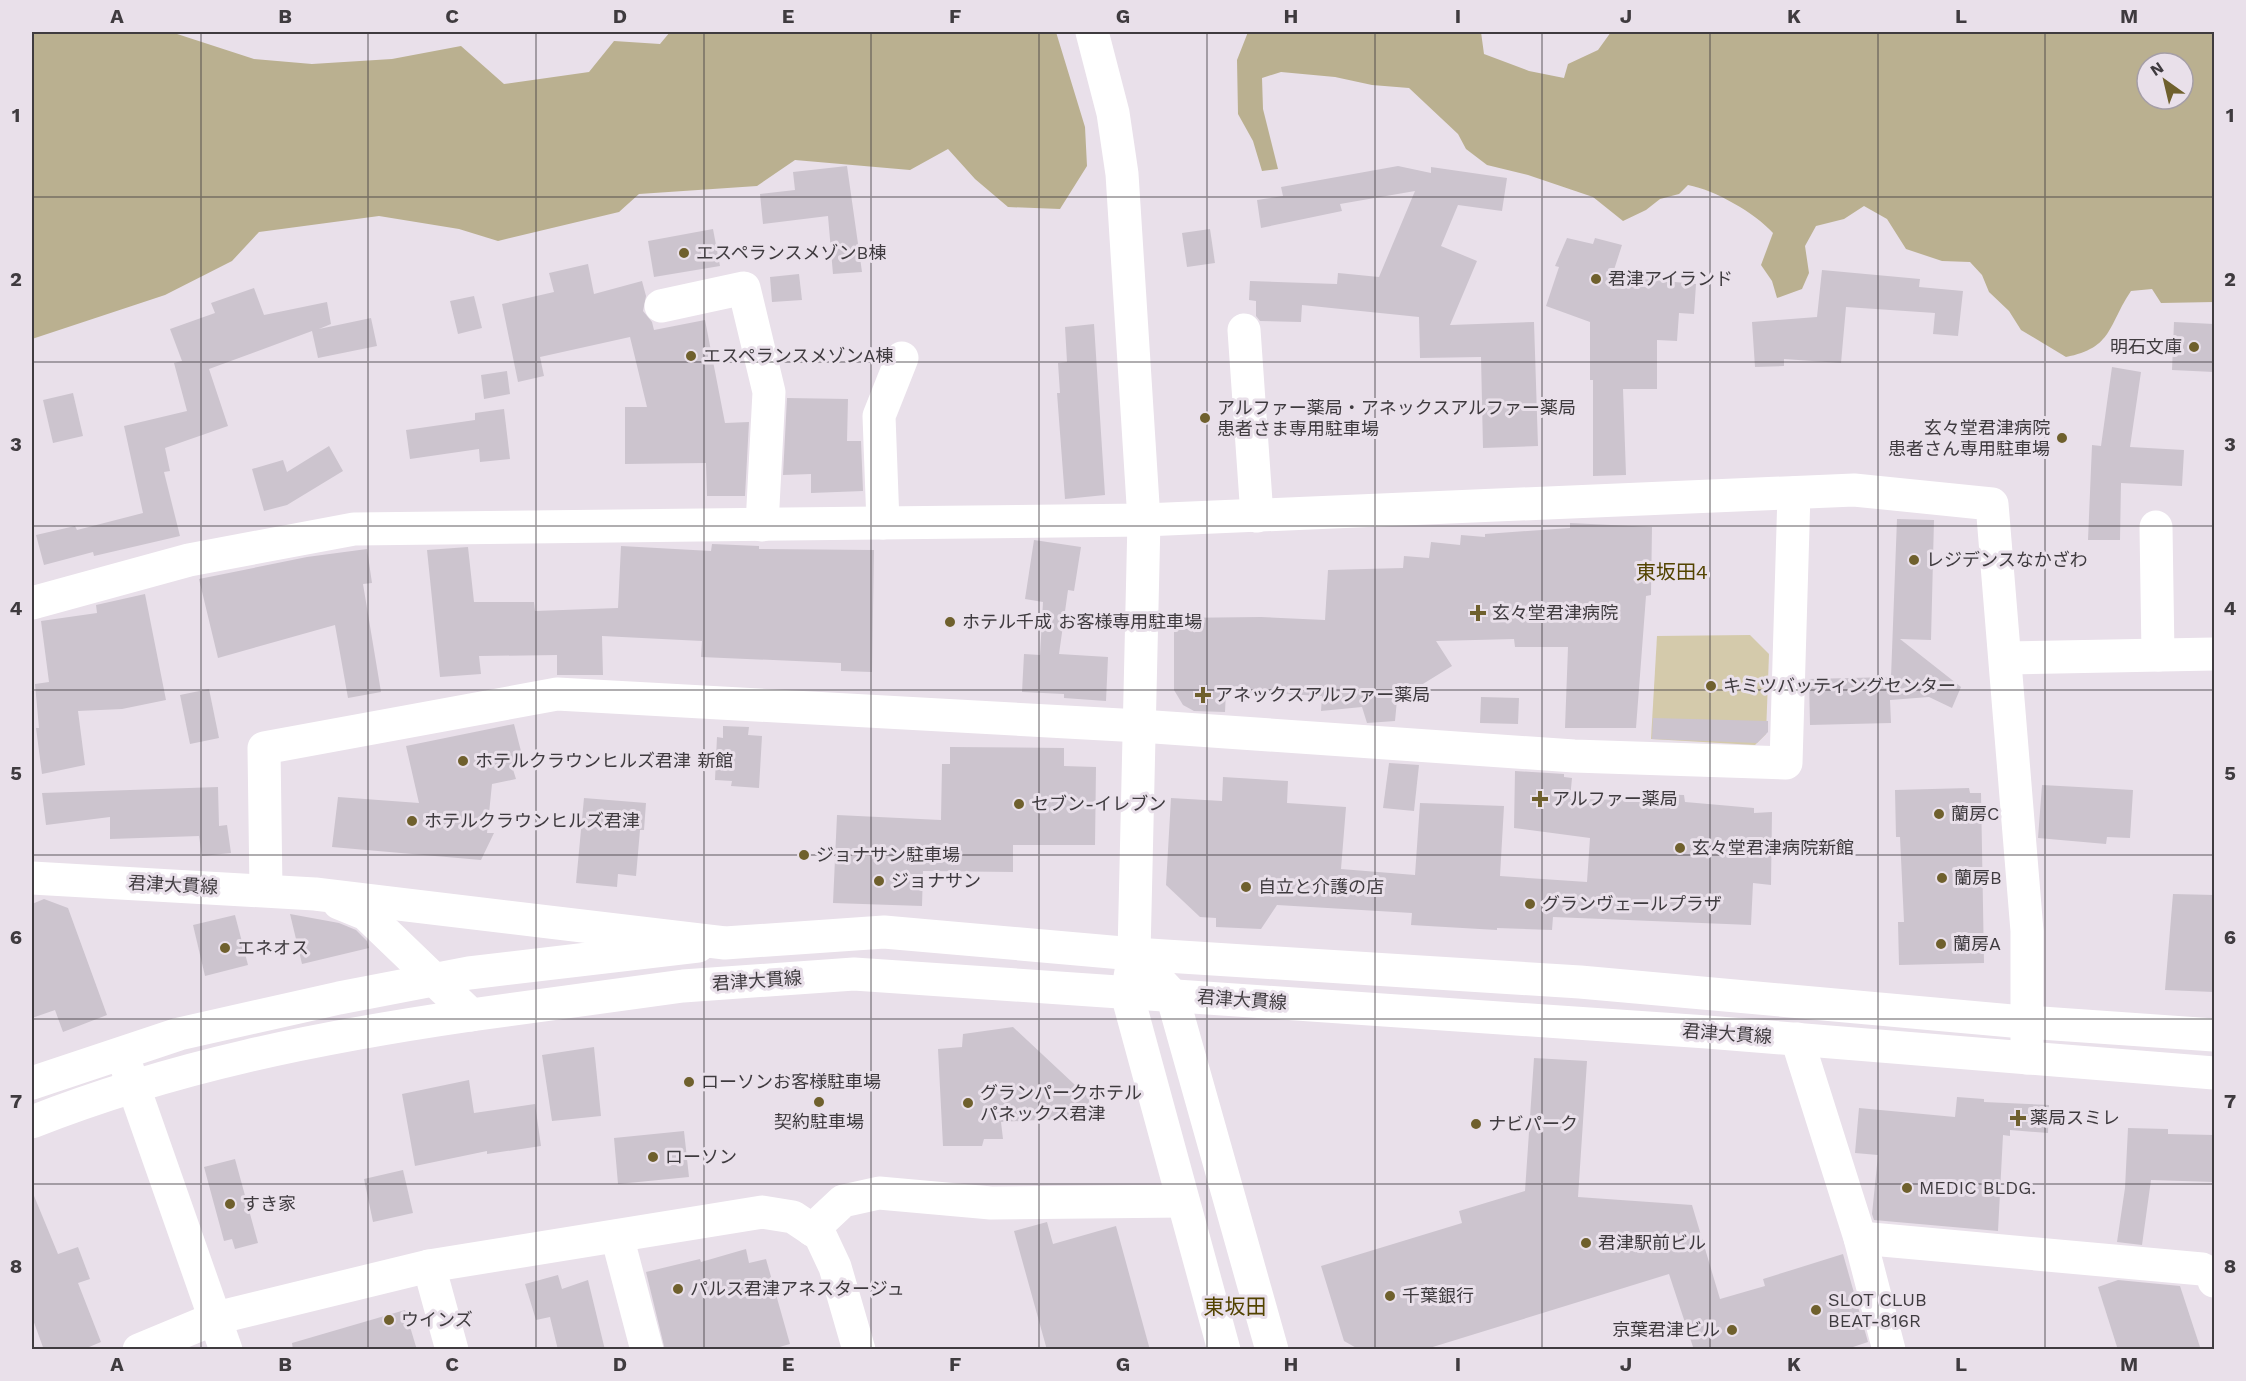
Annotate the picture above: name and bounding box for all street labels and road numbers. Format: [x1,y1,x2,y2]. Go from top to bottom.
street label: 君津大貫線 [128,872,219,897]
street label: 君津大貫線 [711,967,803,994]
street label: 君津大貫線 [1196,986,1288,1013]
street label: 君津大貫線 [1681,1020,1773,1047]

